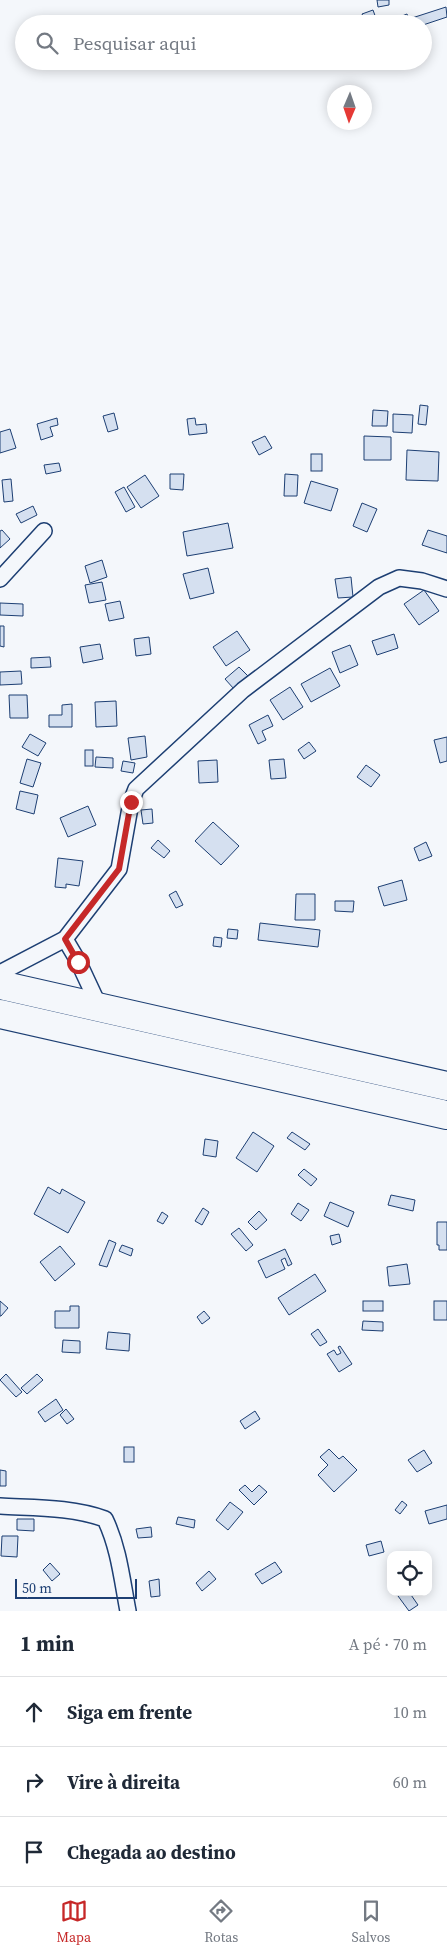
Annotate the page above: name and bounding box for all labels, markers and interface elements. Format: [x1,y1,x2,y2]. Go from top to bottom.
search box [15,15,432,70]
icon: search [33,29,61,57]
text: Pesquisar aqui [73,30,196,56]
north arrow [327,85,372,130]
route end [120,791,143,814]
route start [67,951,90,974]
map controls [387,1551,432,1596]
button: locate [387,1551,432,1596]
scale bar [15,1576,138,1599]
text: 50 m [22,1578,52,1598]
text: 1 min [20,1629,75,1658]
text: A pé · 70 m [349,1633,427,1655]
icon: ahead [20,1698,48,1726]
text: Siga em frente [67,1699,192,1725]
text: 10 m [393,1701,427,1723]
icon: right [20,1768,48,1796]
text: Vire à direita [67,1769,180,1795]
text: 60 m [393,1771,427,1793]
icon: arrive [20,1838,48,1866]
text: Chegada ao destino [67,1839,236,1865]
tab: Mapa [57,1897,91,1947]
tab: Rotas [204,1897,238,1947]
tab: Salvos [352,1897,390,1947]

